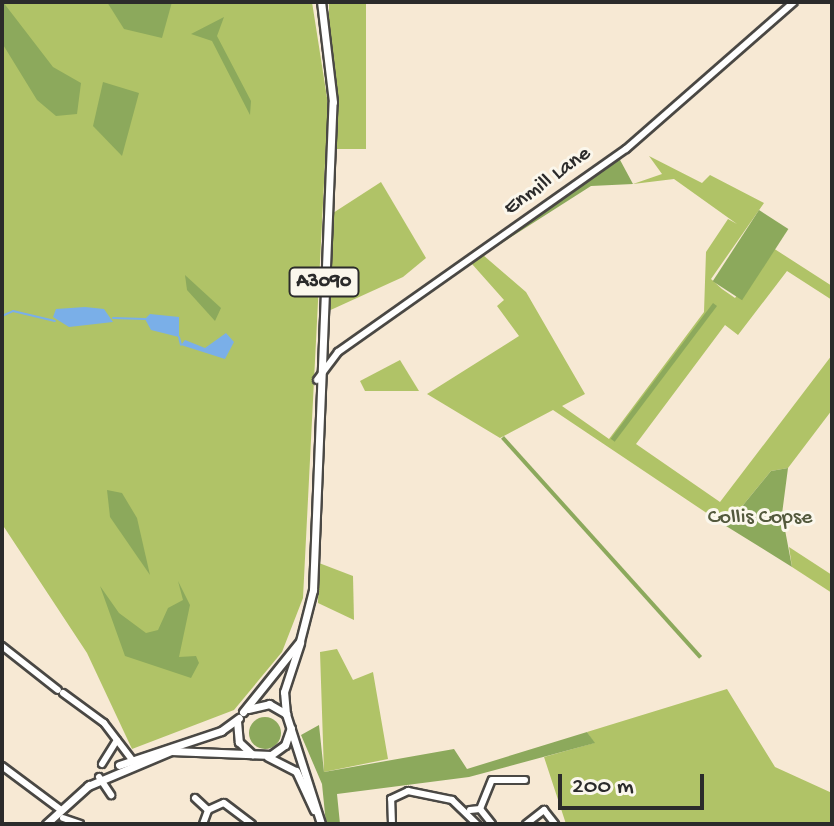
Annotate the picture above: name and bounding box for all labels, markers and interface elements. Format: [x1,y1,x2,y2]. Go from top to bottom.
street label: Enmill Lane [499,141,597,223]
road number: A3090 [288,266,360,298]
park label: Collis Copse [708,506,812,532]
scale bar [562,758,708,808]
text: 200 m [572,773,634,802]

